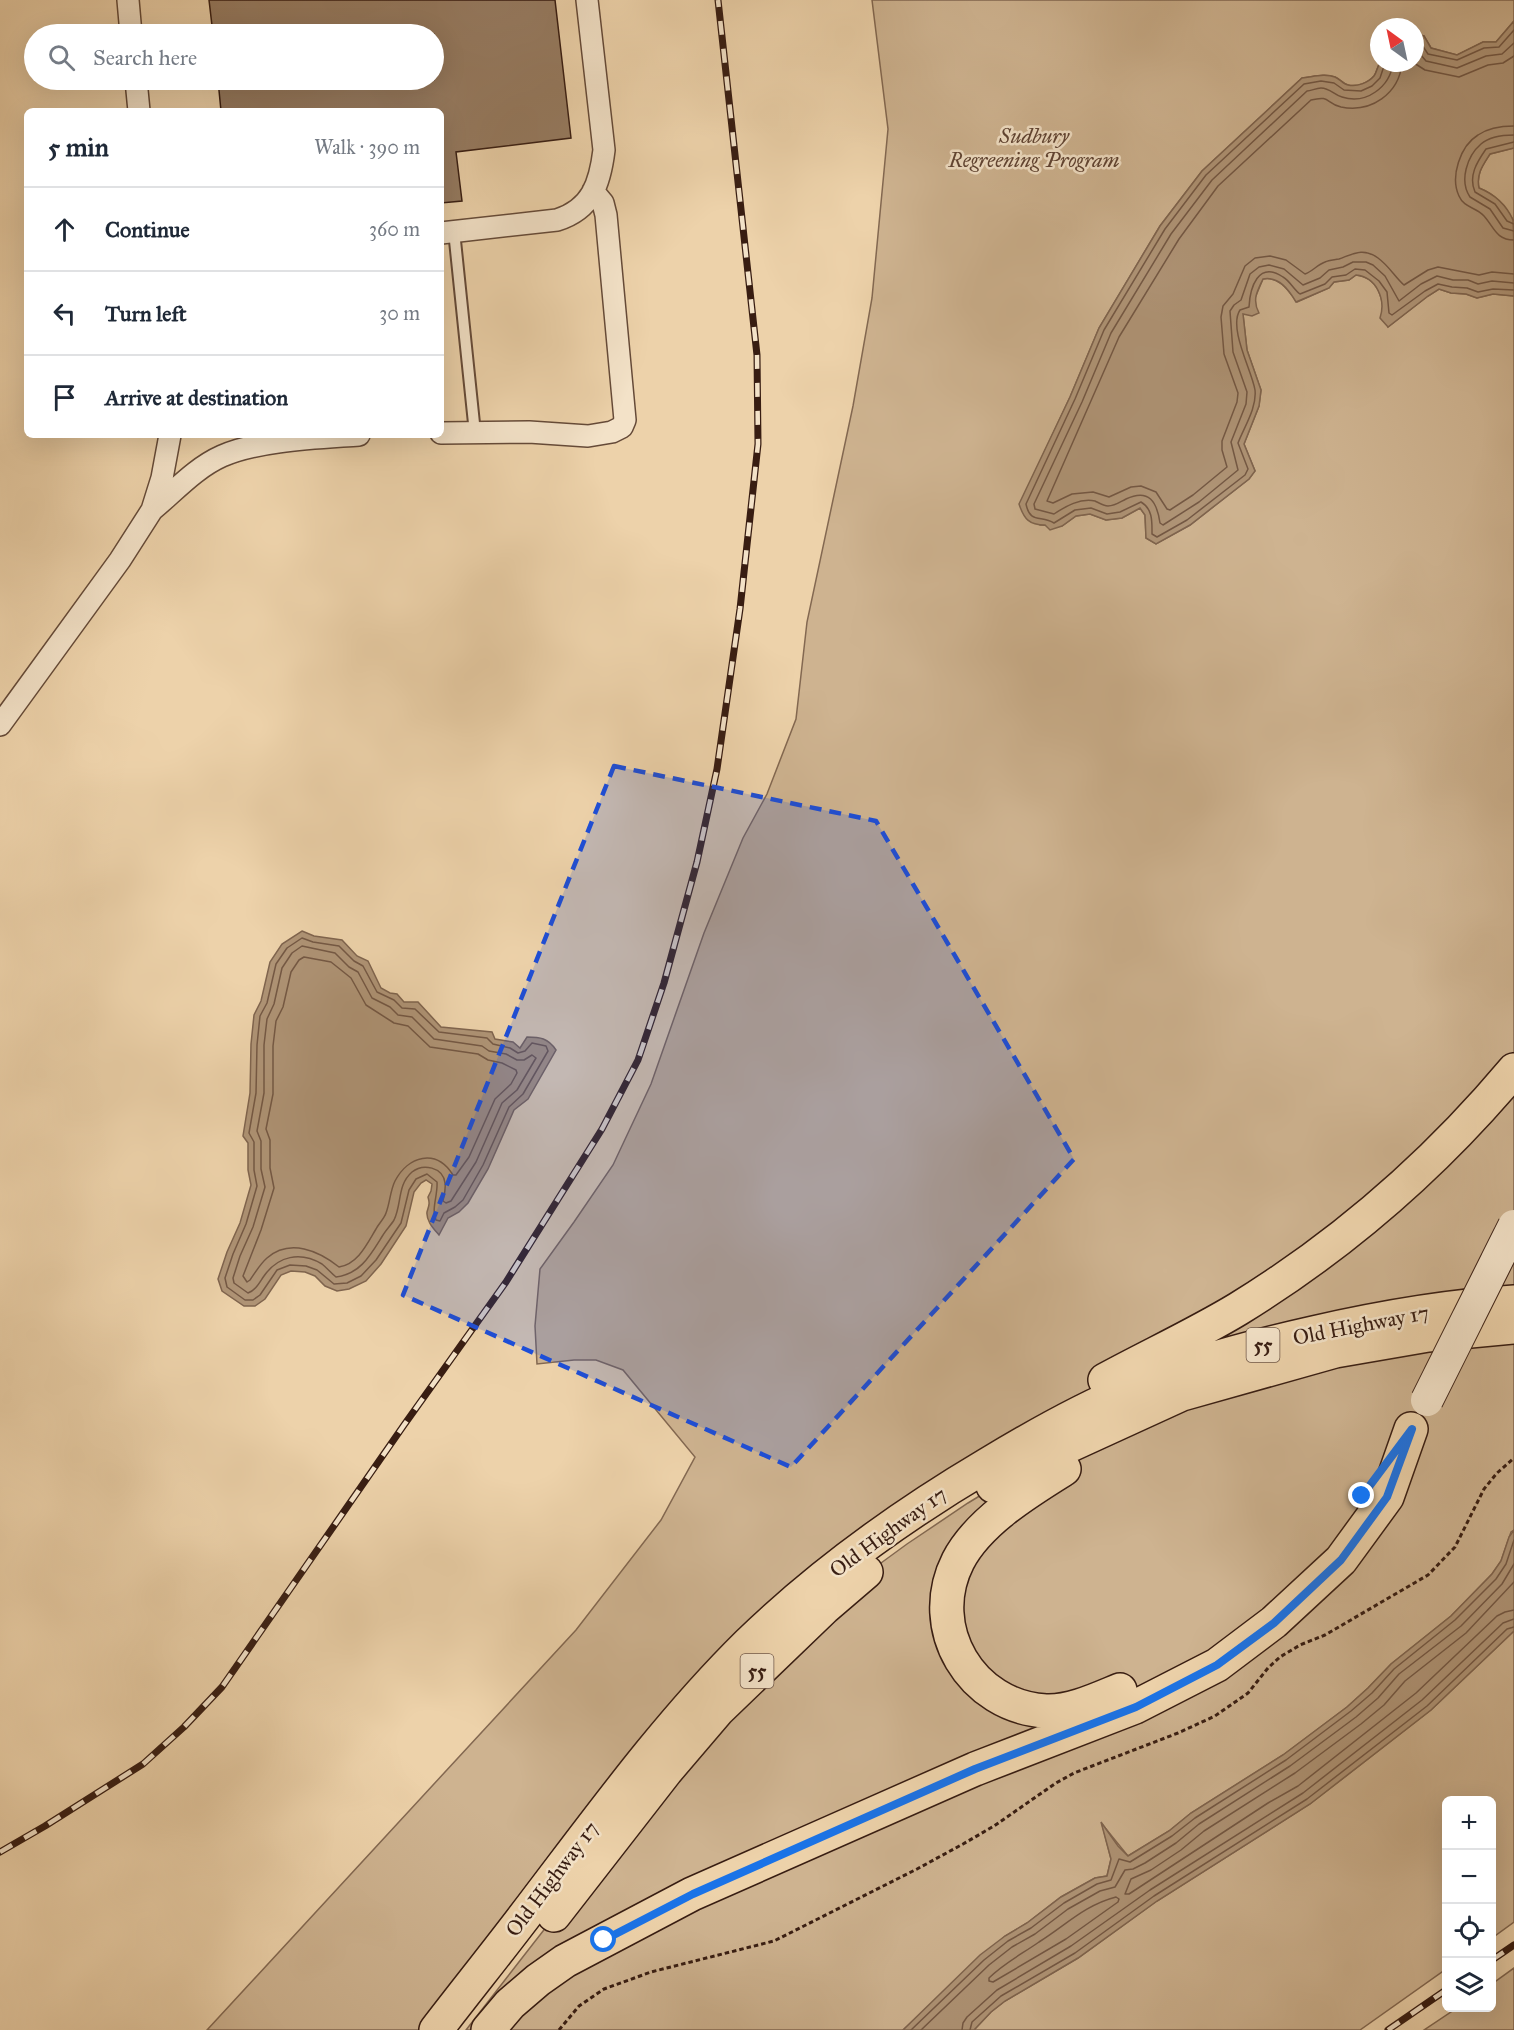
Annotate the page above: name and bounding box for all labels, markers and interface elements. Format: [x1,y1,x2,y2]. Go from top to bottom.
north arrow [1370,18,1424,72]
search box [24,24,444,90]
icon: search [45,41,78,74]
text: Search here [93,44,197,71]
park label: Sudbury Regreening Program [948,123,1120,173]
text: 5 min [48,131,109,163]
text: Walk · 390 m [314,135,420,159]
icon: ahead [48,213,81,246]
text: Continue [105,216,190,243]
text: 360 m [369,217,420,241]
icon: left [48,297,81,330]
text: Turn left [105,300,187,327]
text: 30 m [379,301,420,325]
icon: arrive [48,381,81,414]
text: Arrive at destination [105,384,288,411]
street label: Old Highway 17 [1291,1299,1431,1351]
road number: 55 [1246,1328,1280,1362]
street label: Old Highway 17 [825,1481,951,1583]
route end [1348,1482,1374,1508]
road number: 55 [740,1654,774,1688]
map controls [1442,1796,1496,2012]
button: + [1442,1796,1496,1850]
street label: Old Highway 17 [500,1816,604,1942]
button: − [1442,1850,1496,1904]
button: locate [1442,1904,1496,1958]
route start [590,1926,616,1952]
button: layers [1442,1958,1496,2012]

